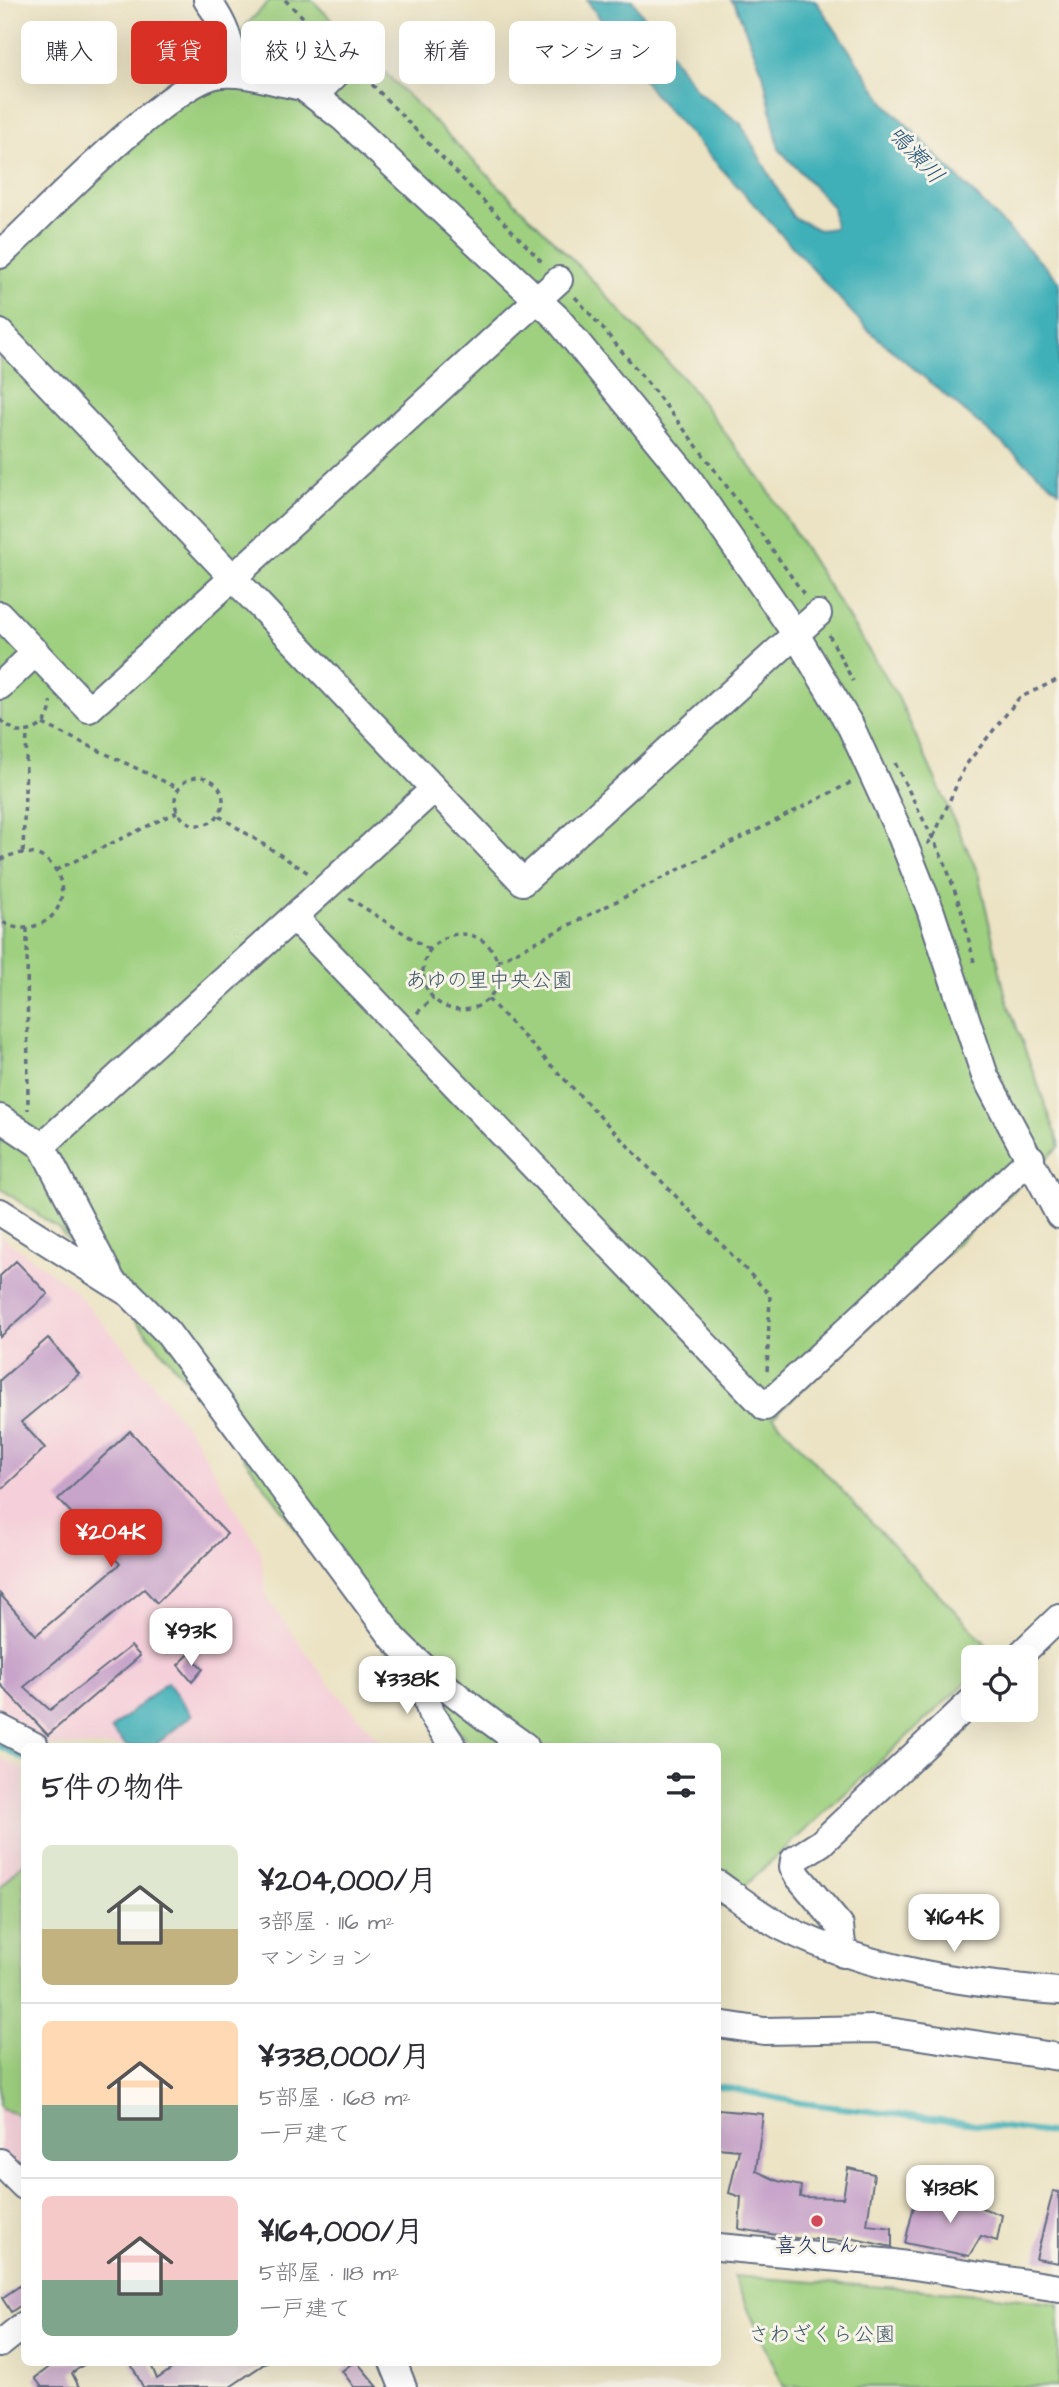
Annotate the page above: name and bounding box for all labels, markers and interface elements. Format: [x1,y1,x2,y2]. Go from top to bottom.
chip: 購入 [21,21,117,84]
chip: 賃貸 [131,21,227,84]
chip: 絞り込み [241,21,385,84]
chip: 新着 [399,21,495,84]
chip: マンション [509,21,676,84]
water label: 鳴瀬川 [881,119,951,191]
park label: あゆの里中央公園 [405,966,573,995]
pin: ¥204K [62,1510,160,1569]
text: ¥204K [76,1516,146,1548]
pin: ¥93K [150,1608,232,1668]
text: ¥93K [165,1615,217,1647]
map controls [961,1645,1038,1722]
button: locate [961,1645,1038,1722]
pin: ¥338K [358,1656,456,1716]
text: ¥338K [375,1663,439,1695]
icon: filters [662,1766,700,1804]
text: 5件の物件 [42,1767,183,1809]
text: ¥204,000/月 [259,1860,437,1902]
icon: home [98,1873,182,1957]
pin: ¥164K [905,1895,1003,1954]
text: ¥164K [924,1901,984,1933]
text: 3部屋 · 116 m² [259,1906,394,1938]
text: マンション [259,1942,373,1974]
text: ¥338,000/月 [259,2036,431,2078]
icon: home [98,2049,182,2133]
text: 5部屋 · 168 m² [259,2082,411,2114]
text: 一戸建て [259,2118,351,2150]
pin: ¥138K [901,2166,999,2225]
text: ¥138K [922,2172,978,2204]
text: ¥164,000/月 [259,2211,424,2253]
marker: 喜久しん [809,2213,825,2229]
icon: home [98,2224,182,2308]
place label: 喜久しん [775,2231,859,2260]
text: 5部屋 · 118 m² [259,2257,399,2289]
text: 一戸建て [259,2293,351,2325]
park label: さわざくら公園 [749,2320,896,2349]

